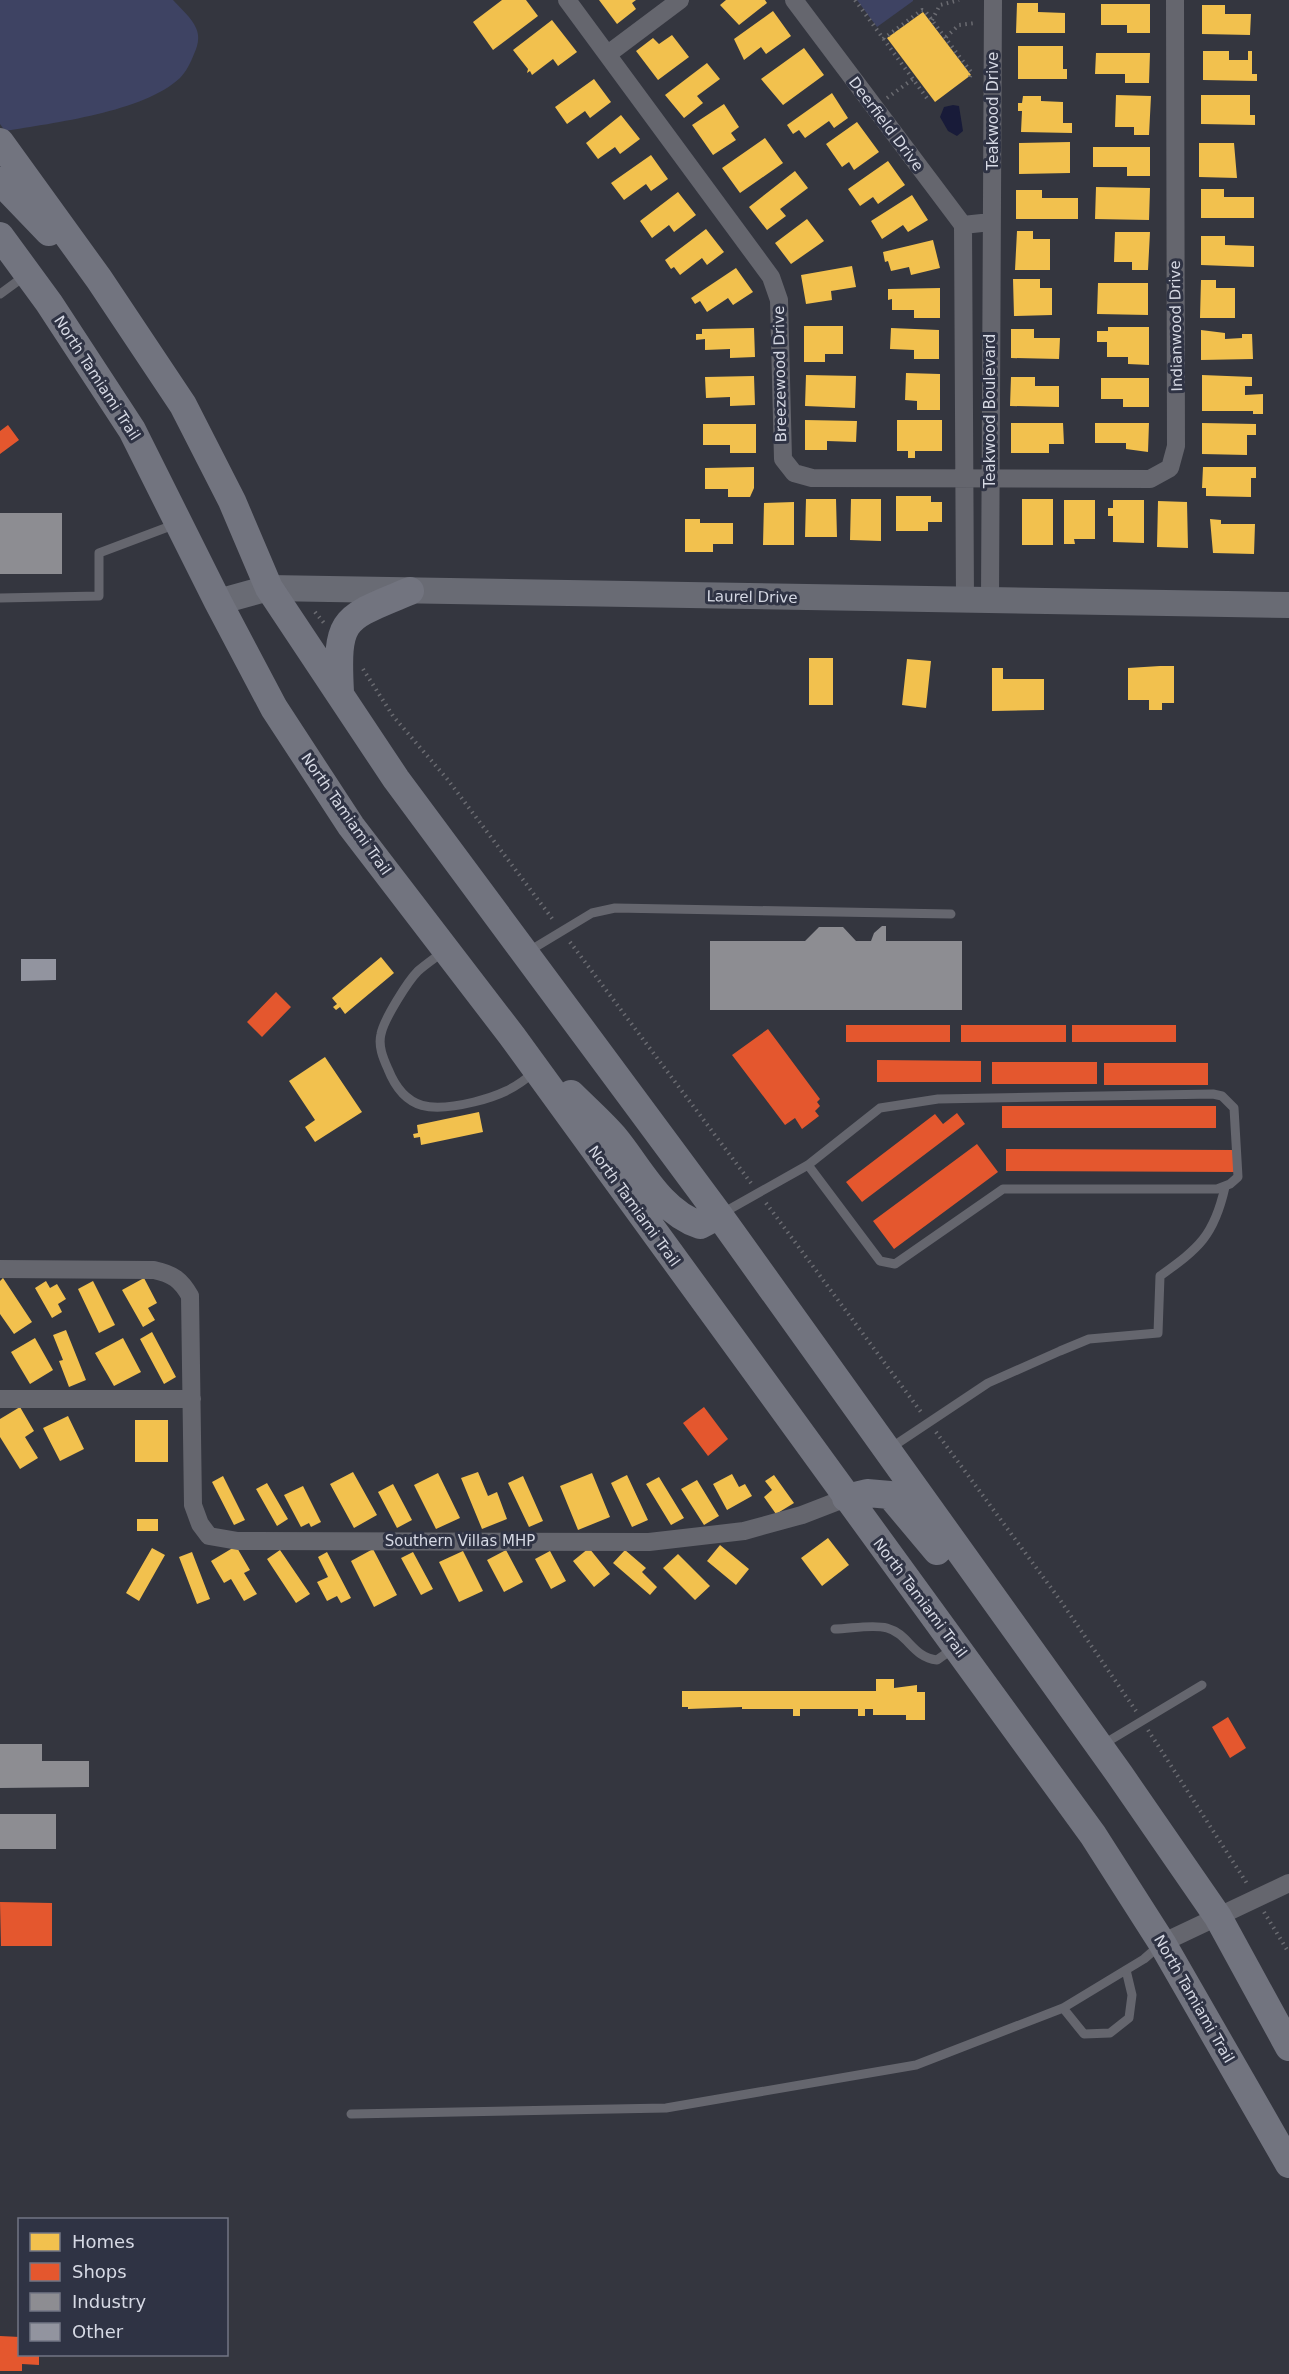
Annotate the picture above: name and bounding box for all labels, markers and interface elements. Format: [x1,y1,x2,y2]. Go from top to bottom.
street label: Teakwood Drive [984,52,1002,171]
street label: Deerfield Drive [845,73,927,175]
street label: Indianwood Drive [1166,260,1186,392]
street label: Breezewood Drive [770,306,790,442]
street label: North Tamiami Trail [50,312,144,444]
street label: Teakwood Boulevard [981,334,999,489]
street label: Laurel Drive [706,587,798,607]
street label: North Tamiami Trail [297,750,395,878]
street label: North Tamiami Trail [584,1142,684,1270]
street label: Southern Villas MHP [385,1532,535,1550]
street label: North Tamiami Trail [869,1535,971,1661]
street label: North Tamiami Trail [1150,1932,1238,2066]
legend [18,2218,228,2356]
text: Homes [72,2231,135,2252]
text: Shops [72,2261,127,2282]
text: Industry [72,2291,146,2312]
text: Other [72,2321,124,2342]

